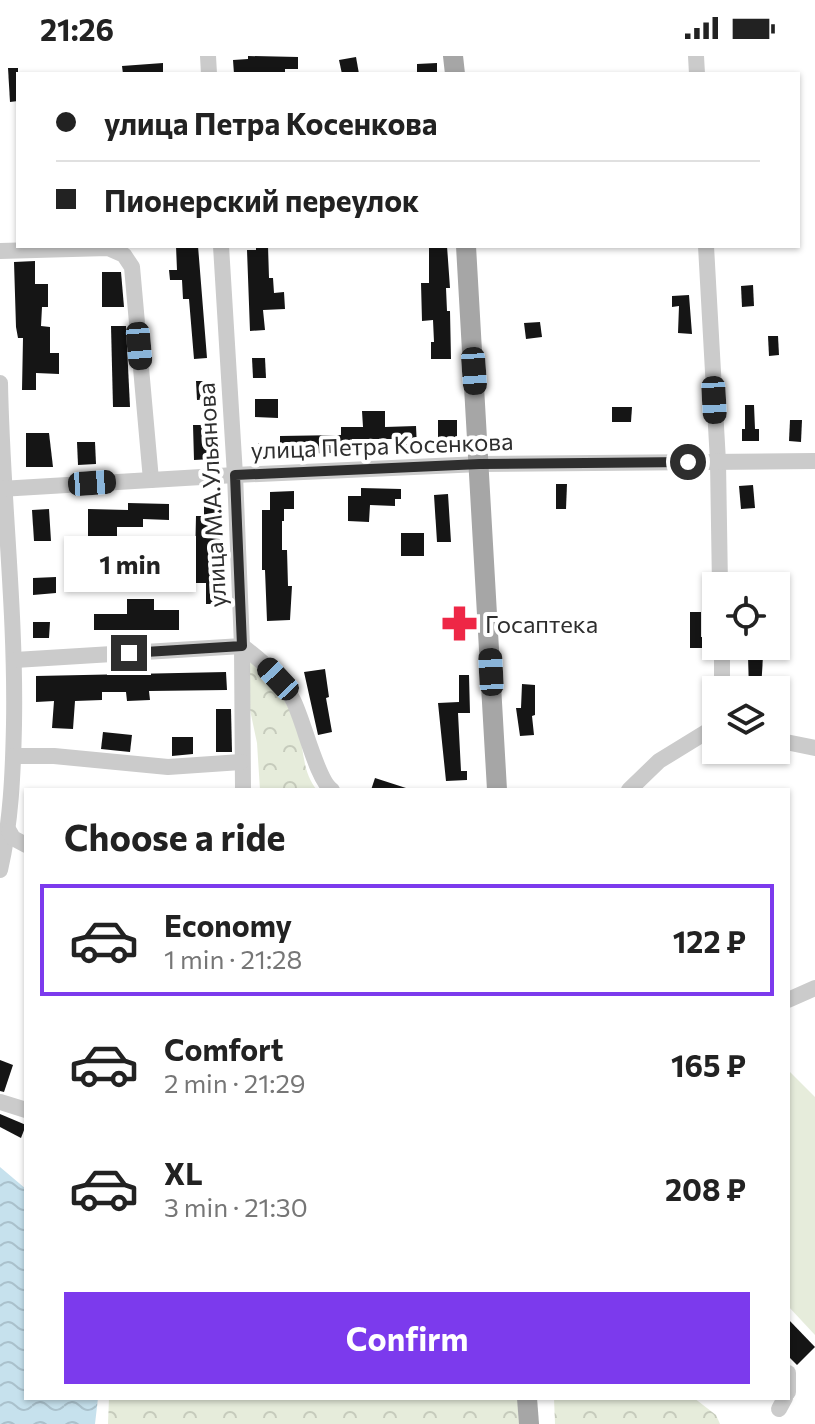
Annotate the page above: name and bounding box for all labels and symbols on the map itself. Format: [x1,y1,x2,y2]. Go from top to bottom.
car [125,321,153,371]
car [460,346,488,396]
car [701,375,727,425]
street label: улица М.А.Ульянова [191,382,231,608]
street label: улица Петра Косенкова [250,426,514,464]
route start [670,444,706,480]
car [67,469,117,497]
callout: 1 min [63,537,195,593]
pharmacy icon: Госаптека [440,604,478,642]
place label: Госаптека [485,609,598,638]
route end [111,635,147,671]
car [478,647,504,697]
car [253,653,303,705]

